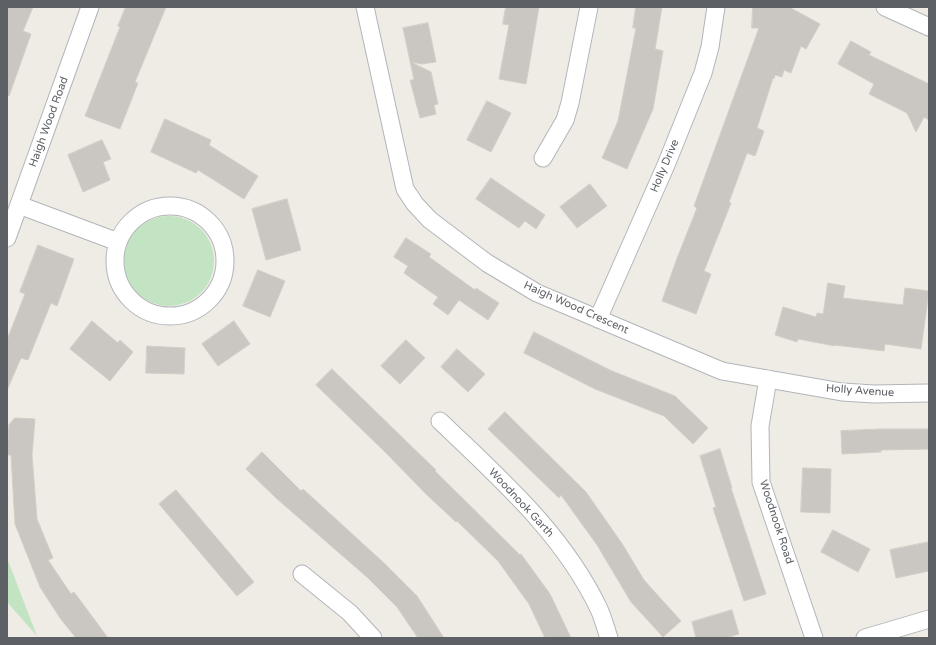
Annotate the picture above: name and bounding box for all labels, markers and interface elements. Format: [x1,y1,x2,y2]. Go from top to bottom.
street label: Haigh Wood Road [27,75,71,169]
street label: Holly Drive [648,138,682,194]
street label: Haigh Wood Crescent [521,279,631,337]
street label: Holly Avenue [825,382,895,400]
street label: Woodnook Garth [486,466,556,540]
street label: Woodnook Road [756,478,796,566]

